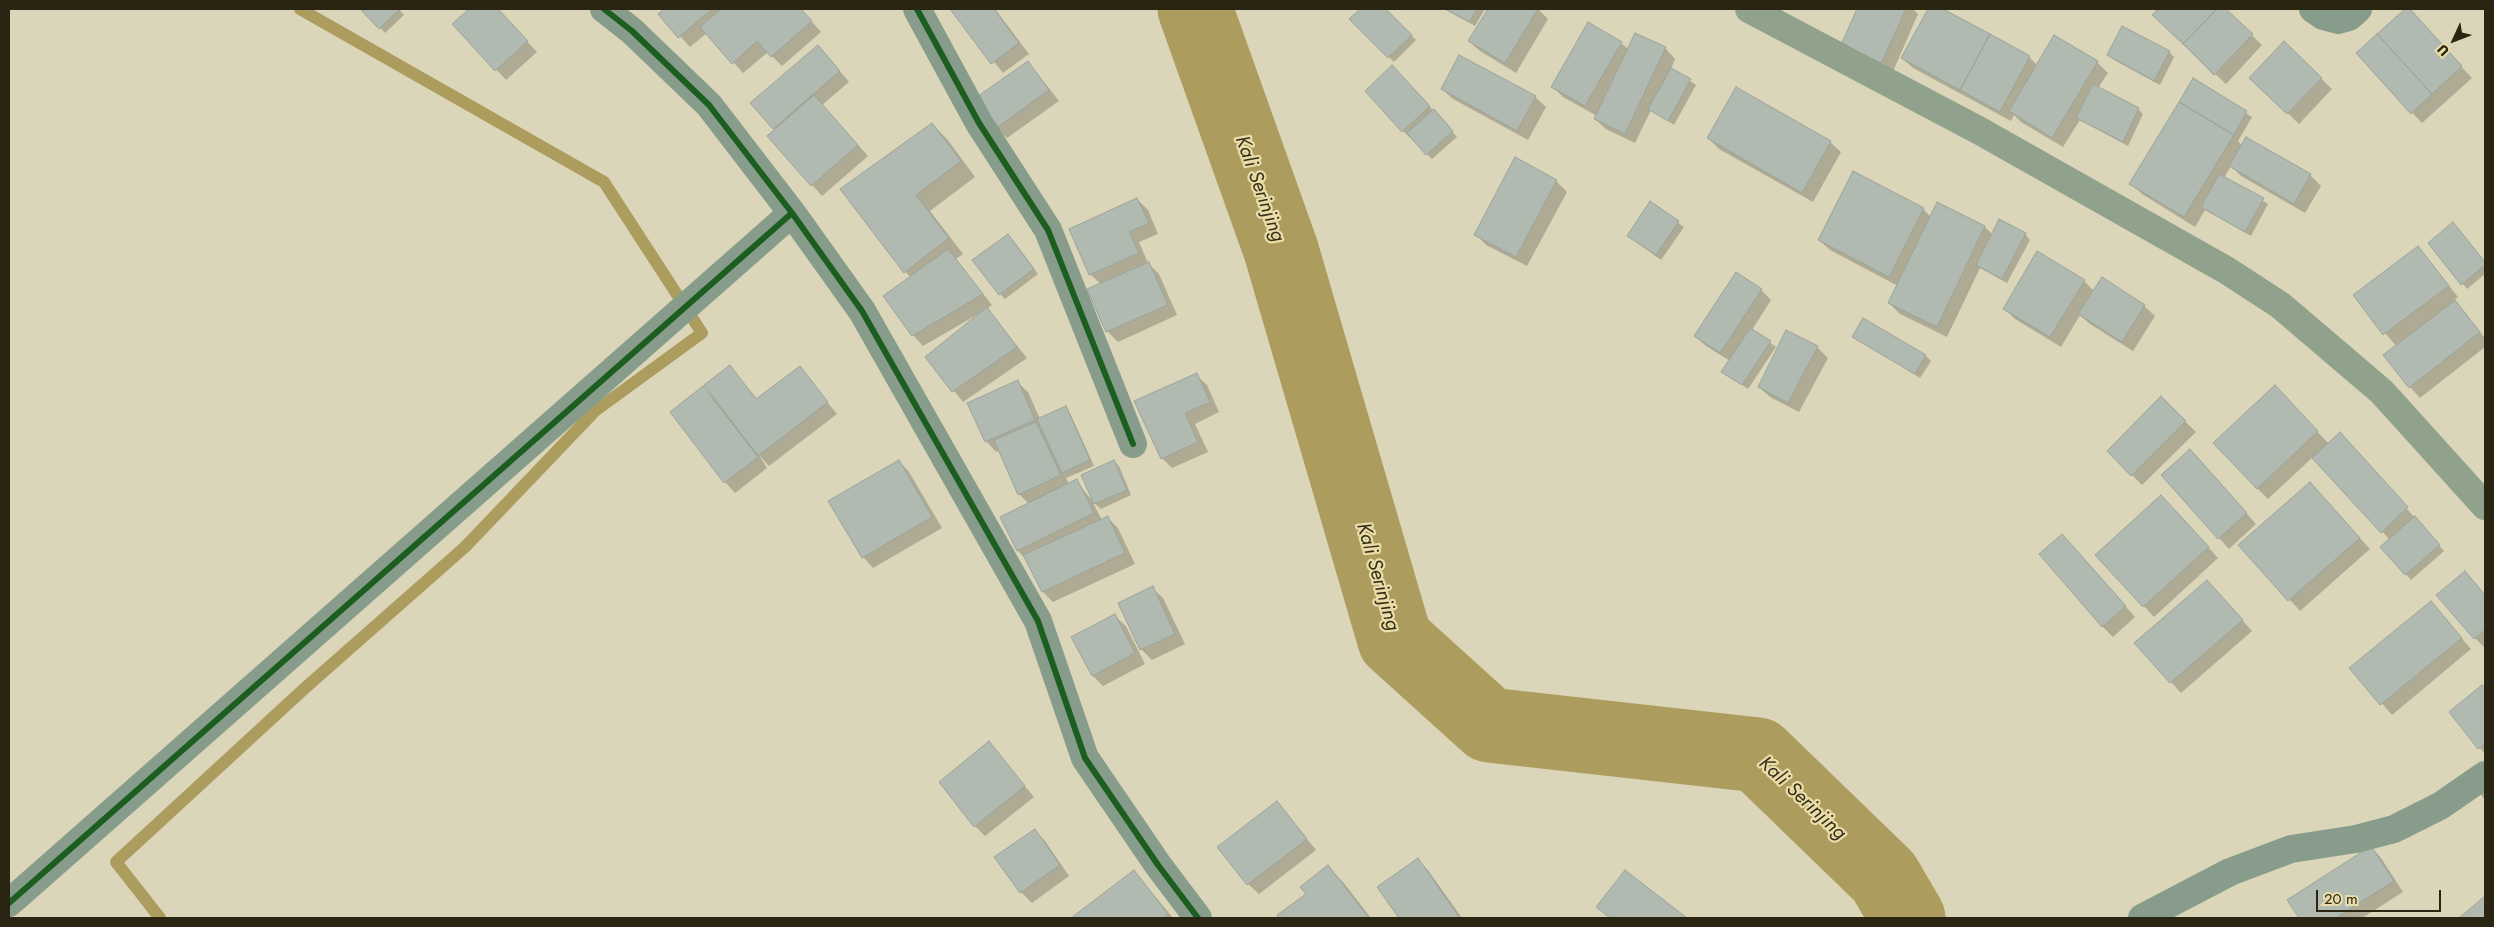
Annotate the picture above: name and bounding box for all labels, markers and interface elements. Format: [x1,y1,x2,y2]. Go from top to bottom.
north arrow [2429,15,2479,65]
text: U [2432,40,2454,61]
water label: Kali Serinjing [1229,133,1289,245]
water label: Kali Serinjing [1350,520,1404,634]
water label: Kali Serinjing [1753,752,1851,846]
scale bar [2319,880,2444,912]
text: 20 m [2324,888,2358,910]

